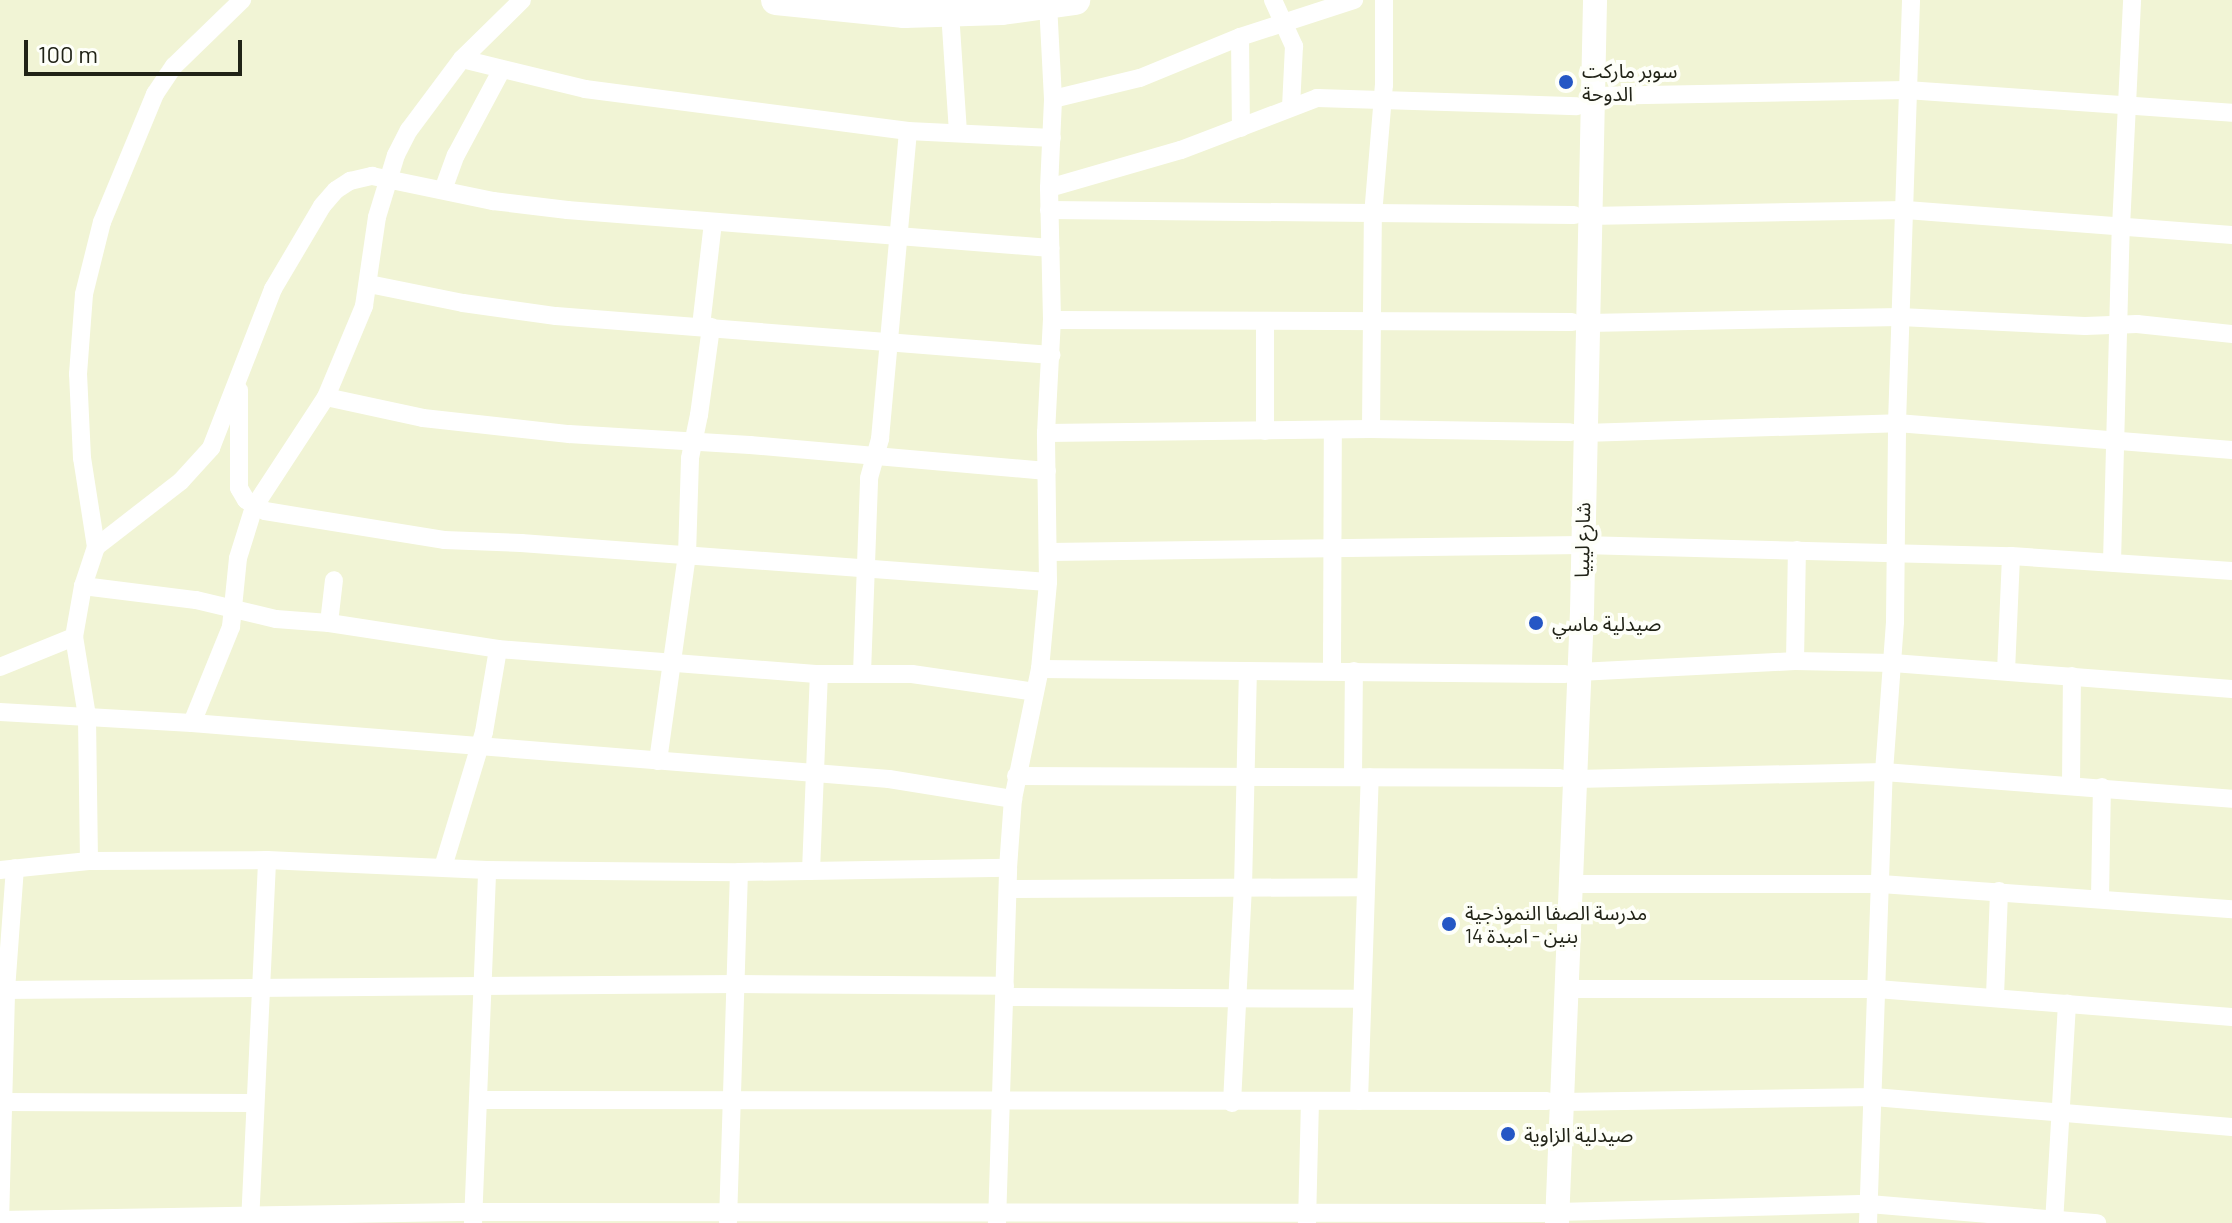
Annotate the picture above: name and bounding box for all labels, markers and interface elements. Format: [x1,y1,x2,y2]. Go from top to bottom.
scale bar [28,24,246,74]
text: 100 m [38,39,98,68]
place label: سوبر ماركت الدوحة [1582,58,1677,105]
marker: سوبر ماركت الدوحة [1557,73,1575,91]
street label: شارع ليبيا [1569,502,1595,578]
place label: صيدلية ماسي [1552,611,1661,635]
marker: صيدلية ماسي [1527,614,1545,632]
place label: مدرسة الصفا النموذجية بنين - امبدة 14 [1465,900,1647,947]
marker: مدرسة الصفا النموذجية بنين - امبدة 14 [1440,915,1458,933]
place label: صيدلية الزاوية [1524,1122,1633,1146]
marker: صيدلية الزاوية [1499,1125,1517,1143]

